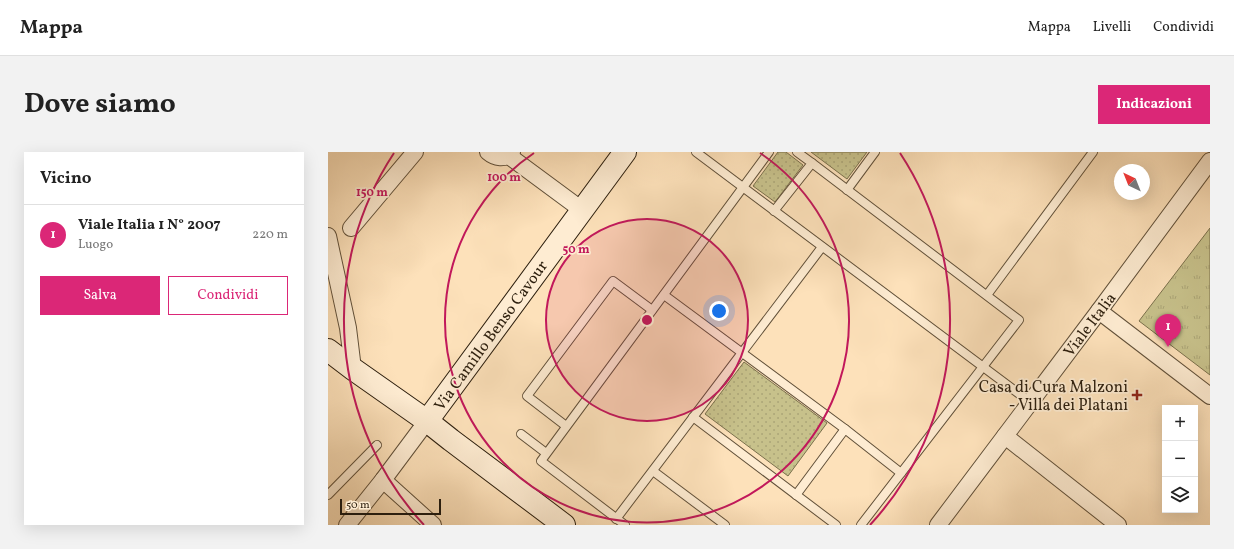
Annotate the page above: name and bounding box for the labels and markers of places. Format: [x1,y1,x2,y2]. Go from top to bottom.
centre of rings [640,313,654,327]
pin: 1 [1155,314,1181,347]
place label: Casa di Cura Malzoni - Villa dei Platani [979,377,1128,417]
marker: Casa di Cura Malzoni - Villa dei Platani [1131,389,1143,401]

